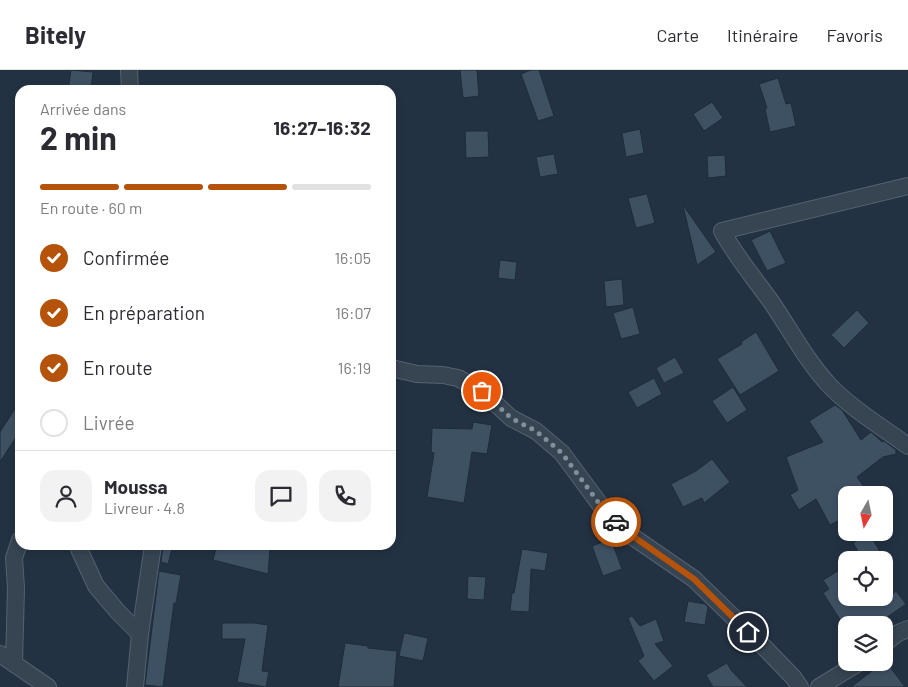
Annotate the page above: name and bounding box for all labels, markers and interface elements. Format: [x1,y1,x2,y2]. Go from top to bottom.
text: Bitely [25,20,86,49]
text: Carte [656,24,699,46]
text: Itinéraire [727,24,798,46]
text: Favoris [826,24,883,46]
text: Arrivée dans [40,99,126,118]
text: 16:27–16:32 [273,116,371,139]
text: 2 min [40,118,117,156]
text: En route · 60 m [40,198,142,217]
icon: check [40,244,68,272]
text: Confirmée [83,246,170,269]
text: 16:05 [334,248,371,267]
icon: check [40,299,68,327]
text: En préparation [83,301,205,324]
text: 16:07 [335,303,371,322]
icon: check [40,354,68,382]
text: En route [83,356,153,379]
text: 16:19 [338,358,371,377]
pin [461,370,503,412]
icon: bag [468,377,496,405]
text: Livrée [83,411,135,434]
button: person [40,470,92,522]
button: chat [255,470,307,522]
button: phone [319,470,371,522]
text: Moussa [104,475,168,498]
north arrow [838,486,892,541]
map controls [838,486,893,671]
courier [591,497,641,547]
text: Livreur · 4.8 [104,498,185,517]
icon: car [602,508,630,536]
button: locate [838,551,893,606]
pin [727,611,769,653]
button: layers [838,616,893,671]
icon: home [734,618,762,646]

